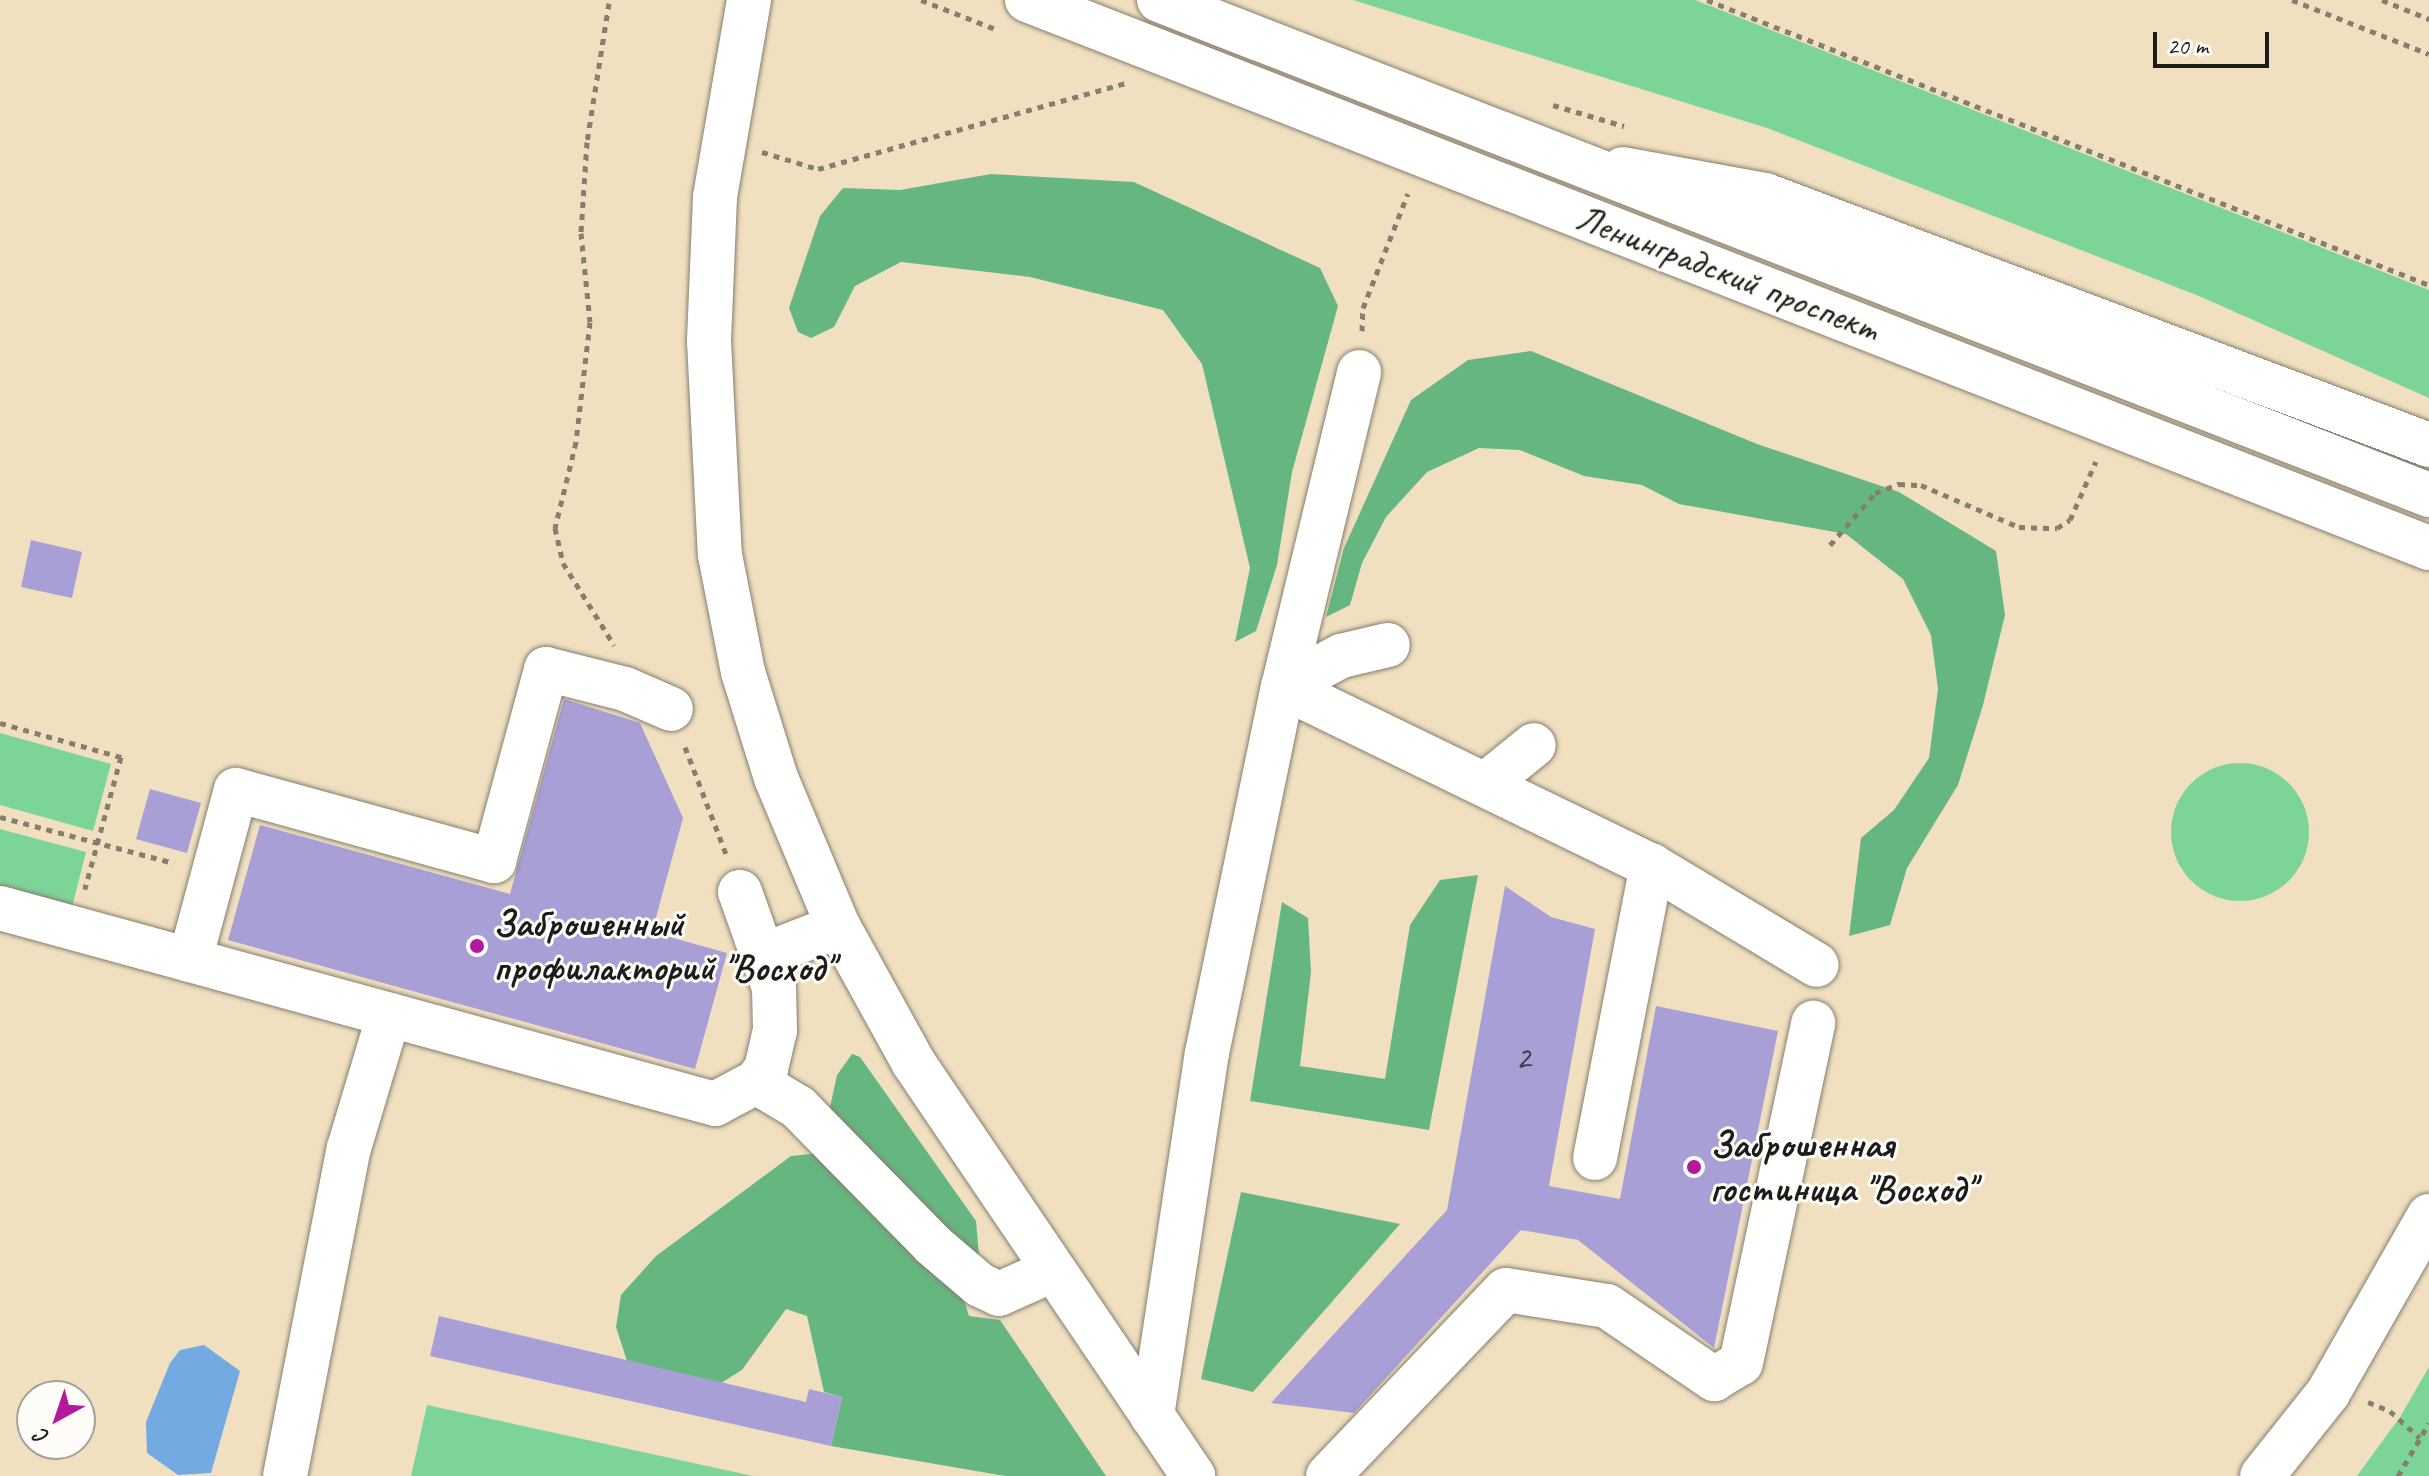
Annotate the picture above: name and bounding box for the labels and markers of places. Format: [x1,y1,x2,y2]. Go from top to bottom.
place label: Заброшенный профилакторий "Восход" [493,901,834,990]
marker: Заброшенный профилакторий "Восход" [468,937,486,955]
place label: Заброшенная гостиница "Восход" [1710,1122,1975,1212]
marker: Заброшенная гостиница "Восход" [1685,1158,1703,1176]

